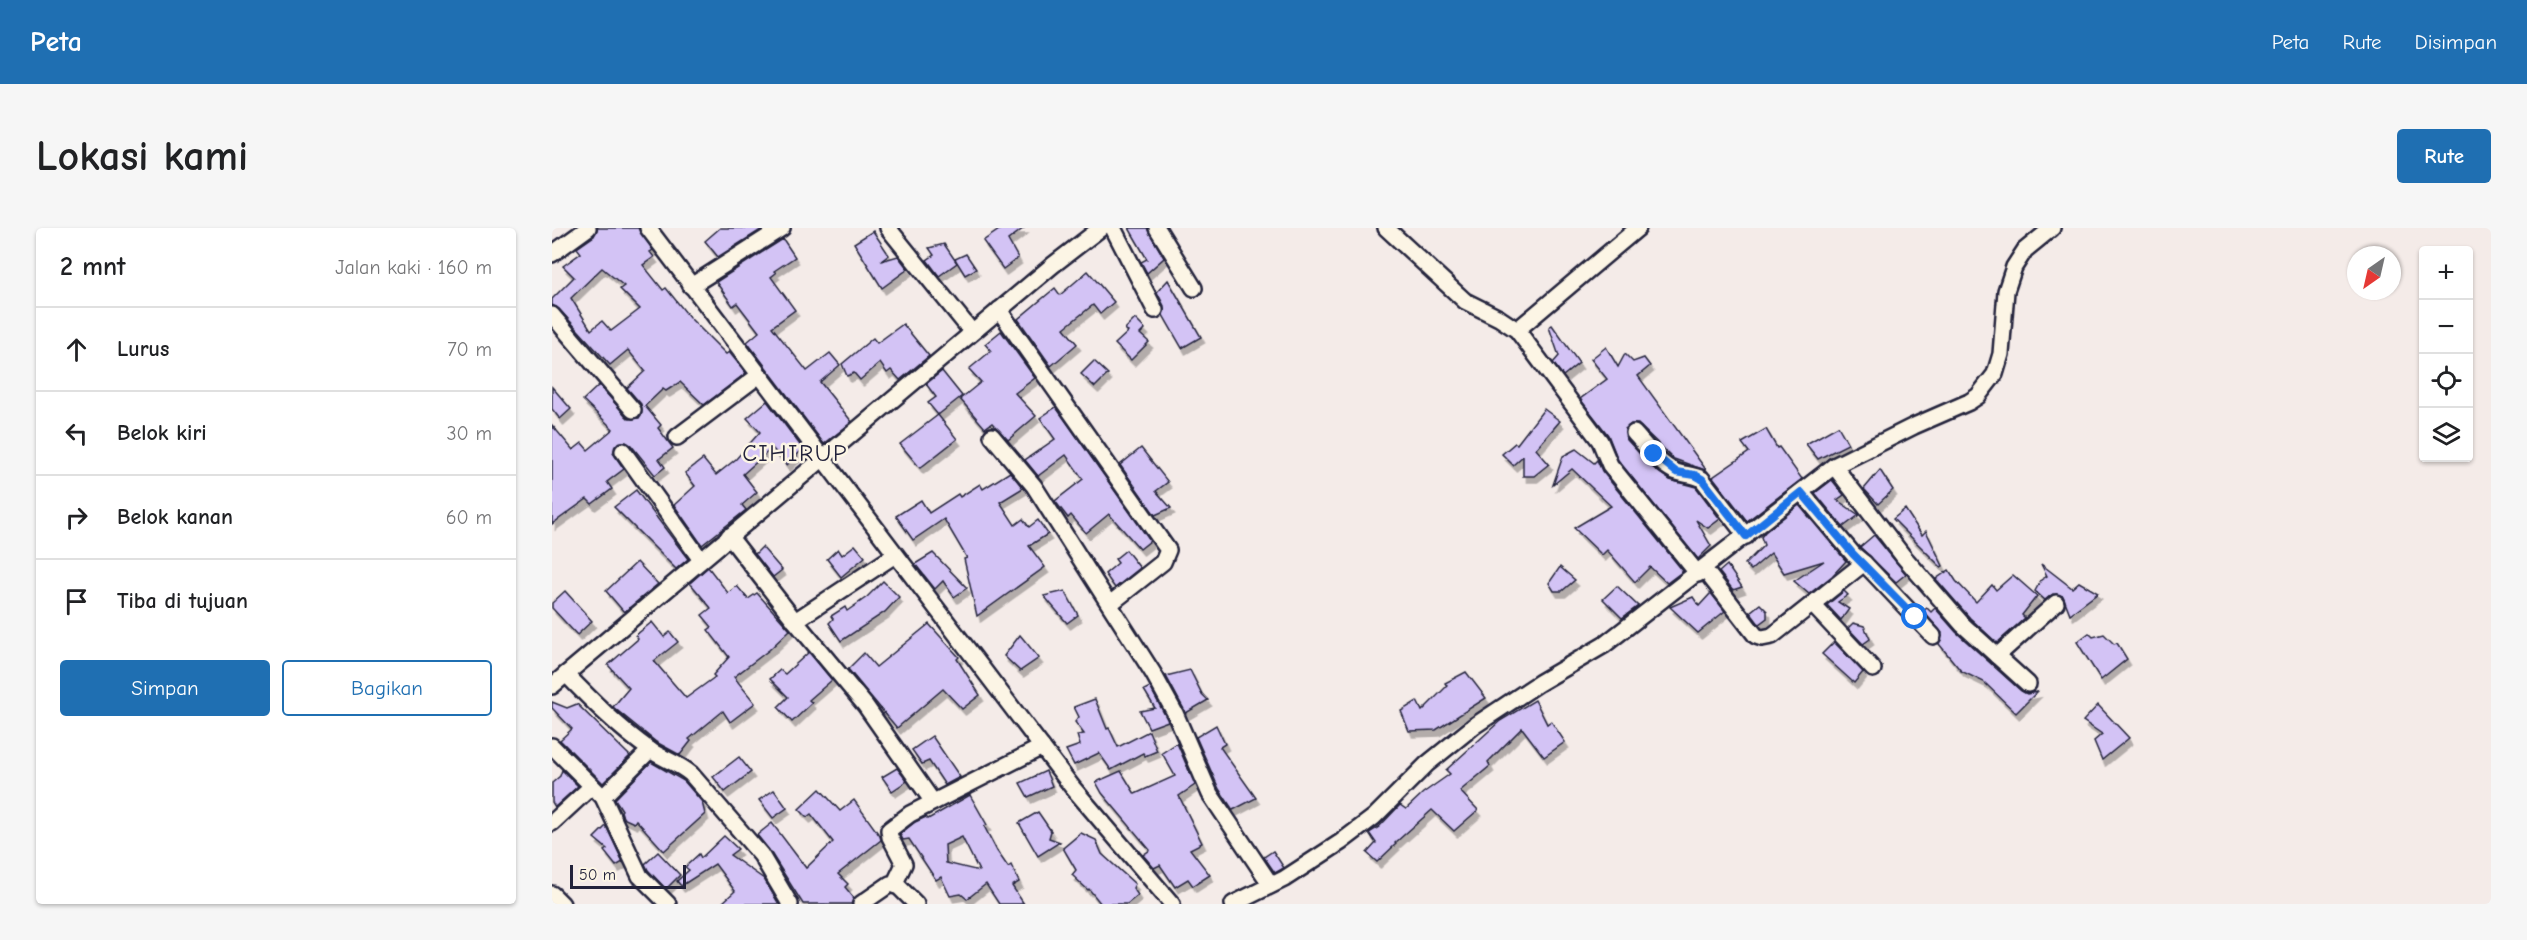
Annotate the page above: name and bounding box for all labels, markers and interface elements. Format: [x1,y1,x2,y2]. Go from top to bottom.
text: Peta [30,26,82,58]
text: Peta [2272,30,2309,54]
text: Rute [2342,30,2382,54]
text: Disimpan [2415,30,2497,54]
button: Rute [2397,129,2491,183]
text: Lokasi kami [36,132,248,181]
north arrow [2347,246,2401,300]
map controls [2419,246,2473,462]
button: + [2419,246,2473,300]
text: 2 mnt [60,252,126,282]
text: Jalan kaki · 160 m [335,256,492,279]
button: − [2419,300,2473,354]
icon: ahead [60,333,93,366]
text: Lurus [117,336,169,362]
text: 70 m [447,338,492,361]
button: locate [2419,354,2473,408]
button: layers [2419,408,2473,462]
icon: left [60,417,93,450]
text: Belok kiri [117,420,207,446]
text: 30 m [446,422,492,445]
district label: CIHIRUP [742,439,848,467]
route end [1640,440,1666,466]
icon: right [60,501,93,534]
text: Belok kanan [117,504,233,530]
text: 60 m [446,506,492,529]
icon: arrive [60,585,93,618]
text: Tiba di tujuan [117,588,248,614]
route start [1901,603,1927,629]
button: Simpan [60,660,270,716]
button: Bagikan [282,660,492,716]
scale bar [570,862,686,890]
text: 50 m [579,866,616,884]

